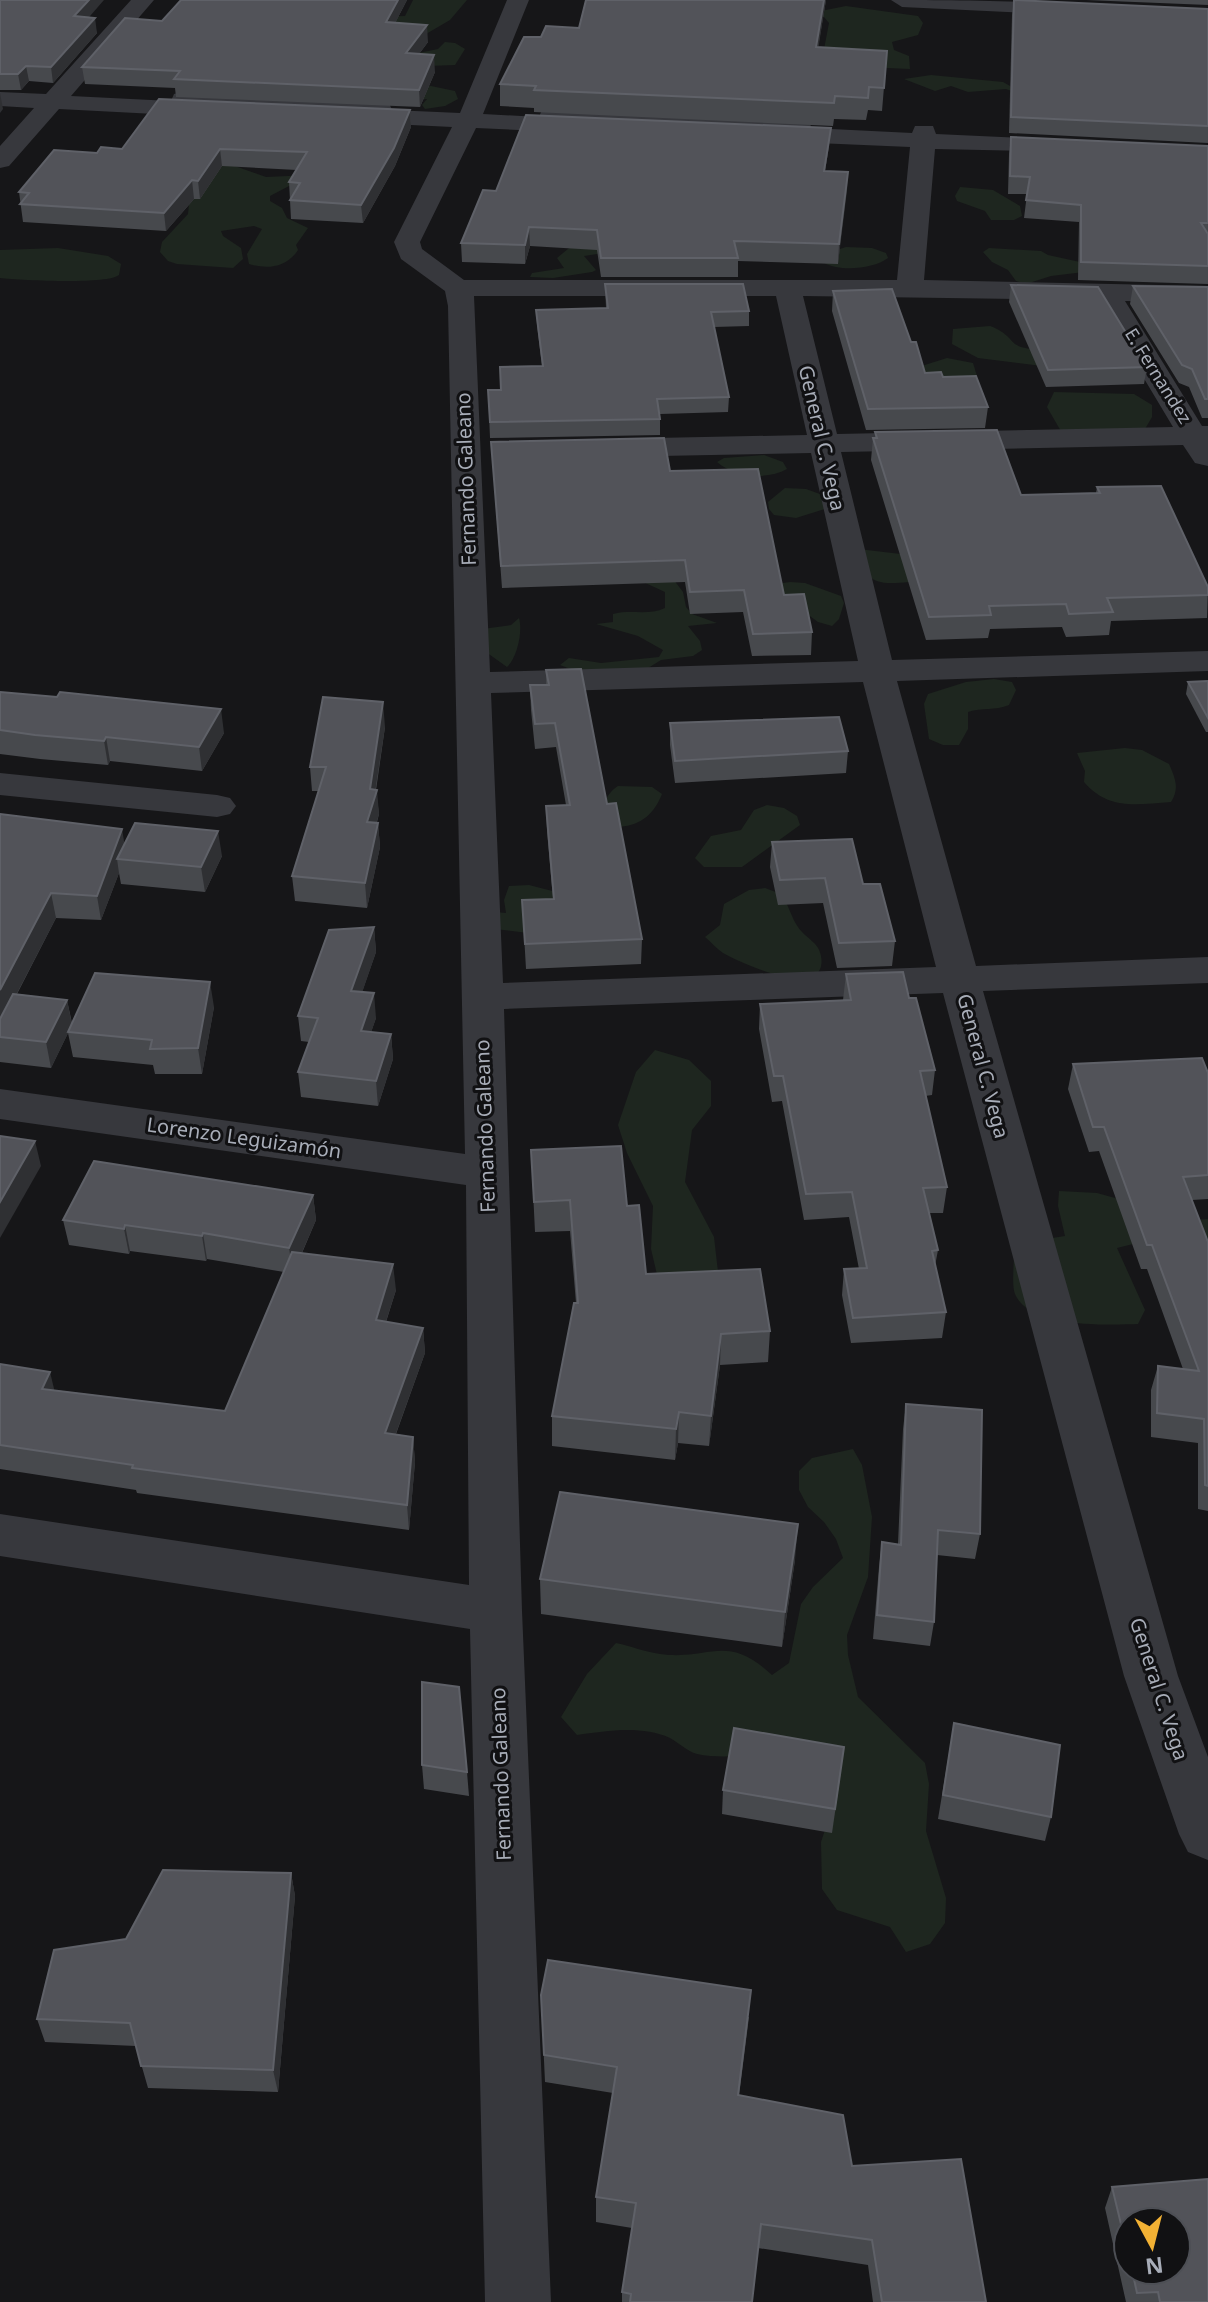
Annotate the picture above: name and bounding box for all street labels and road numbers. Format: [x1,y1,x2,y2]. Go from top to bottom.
street label: E. Fernandez [1120,323,1198,428]
street label: General C. Vega [793,362,852,513]
street label: Fernando Galeano [449,392,482,566]
street label: General C. Vega [951,991,1016,1141]
street label: Fernando Galeano [468,1039,501,1213]
street label: Lorenzo Leguizamón [145,1110,343,1165]
street label: General C. Vega [1124,1614,1195,1764]
street label: Fernando Galeano [484,1687,517,1861]

